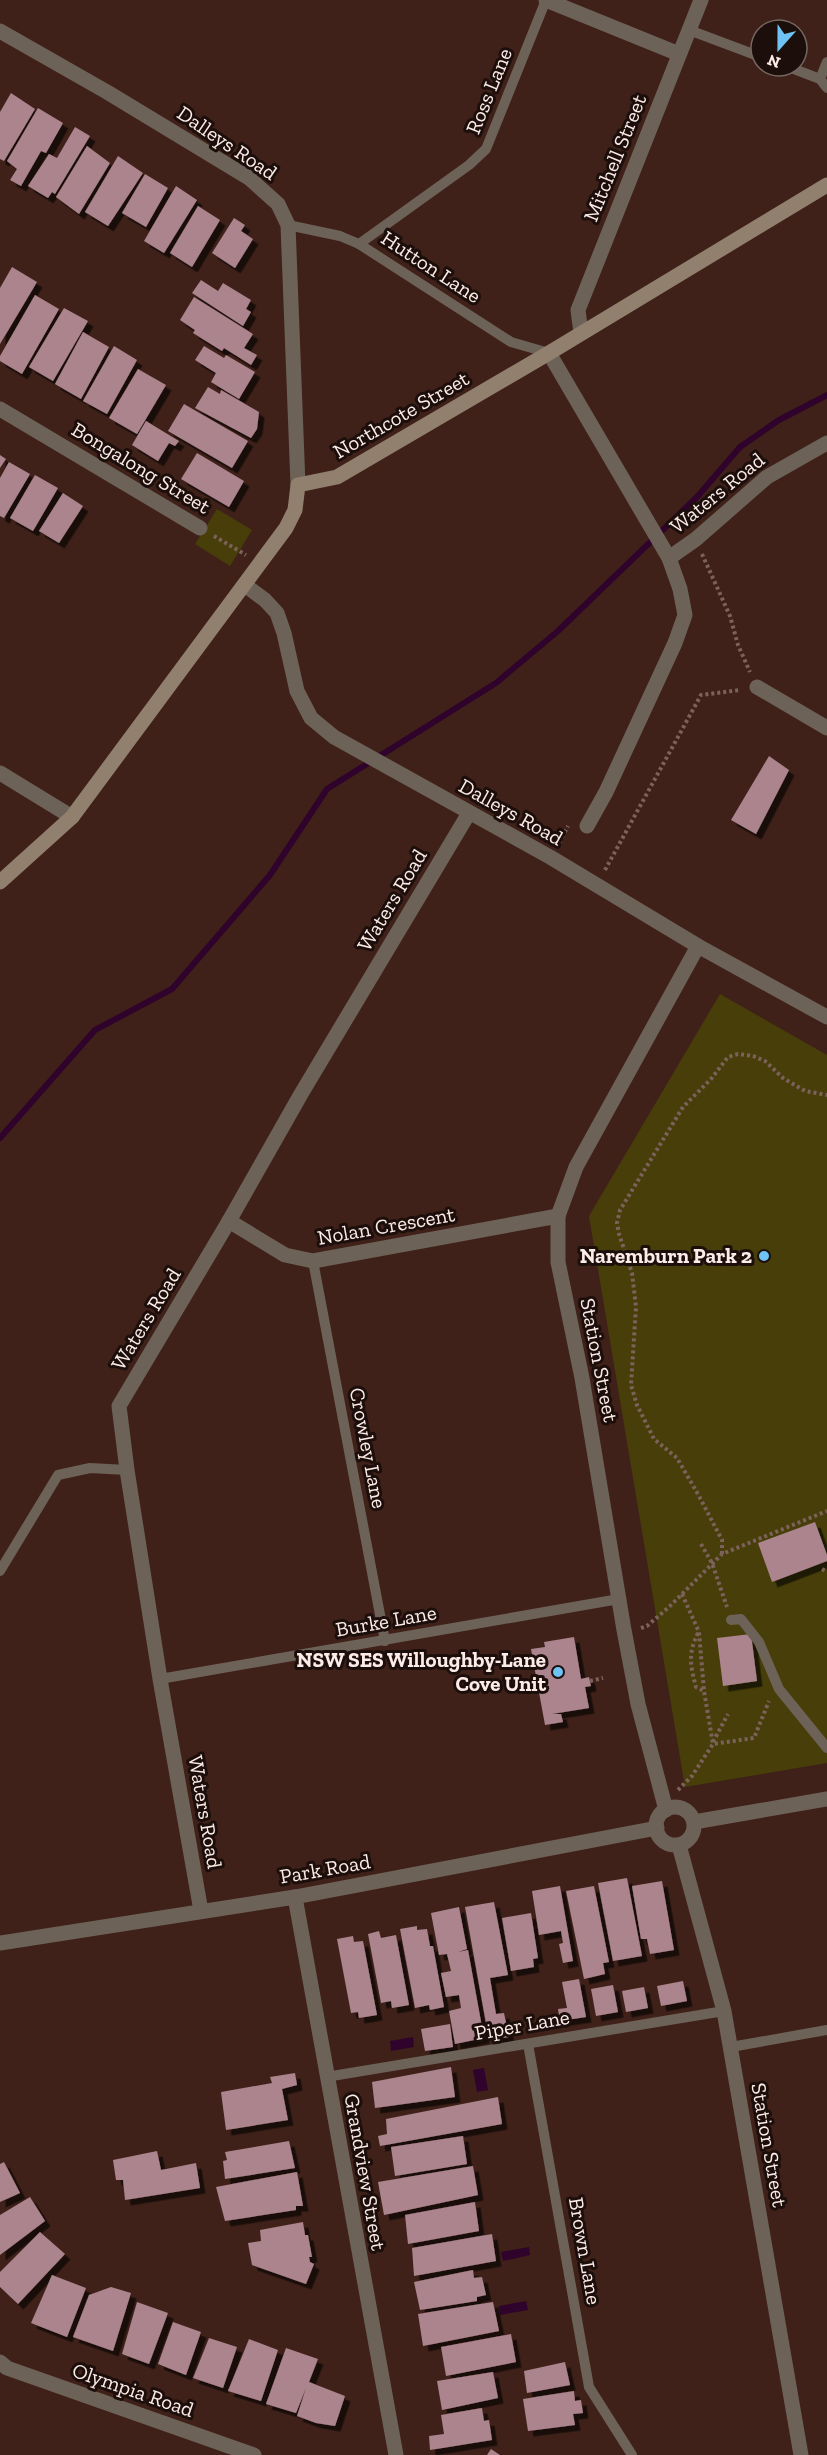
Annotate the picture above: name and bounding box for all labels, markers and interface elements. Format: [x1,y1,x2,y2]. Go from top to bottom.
north arrow [749,18,809,78]
street label: Ross Lane [460,44,517,137]
text: N [765,50,783,73]
street label: Mitchell Street [578,90,651,225]
street label: Dalleys Road [173,100,282,185]
street label: Hutton Lane [377,225,486,308]
street label: Northcote Street [328,366,473,463]
street label: Bongalong Street [67,416,215,519]
street label: Waters Road [664,447,769,538]
street label: Dalleys Road [455,773,568,851]
street label: Waters Road [351,844,432,955]
street label: Nolan Crescent [315,1201,457,1250]
place label: Naremburn Park 2 [580,1243,752,1268]
marker: Naremburn Park 2 [757,1249,771,1263]
street label: Waters Road [105,1263,186,1374]
street label: Station Street [575,1296,624,1424]
street label: Crowley Lane [345,1385,392,1510]
street label: Burke Lane [334,1599,438,1642]
place label: NSW SES Willoughby-Lane Cove Unit [297,1647,547,1696]
marker: NSW SES Willoughby-Lane Cove Unit [551,1665,565,1679]
street label: Waters Road [183,1753,228,1871]
street label: Park Road [278,1848,373,1889]
street label: Piper Lane [472,2004,572,2045]
street label: Station Street [746,2081,793,2209]
street label: Grandview Street [339,2092,392,2252]
street label: Brown Lane [564,2195,607,2307]
street label: Olympia Road [69,2357,198,2422]

